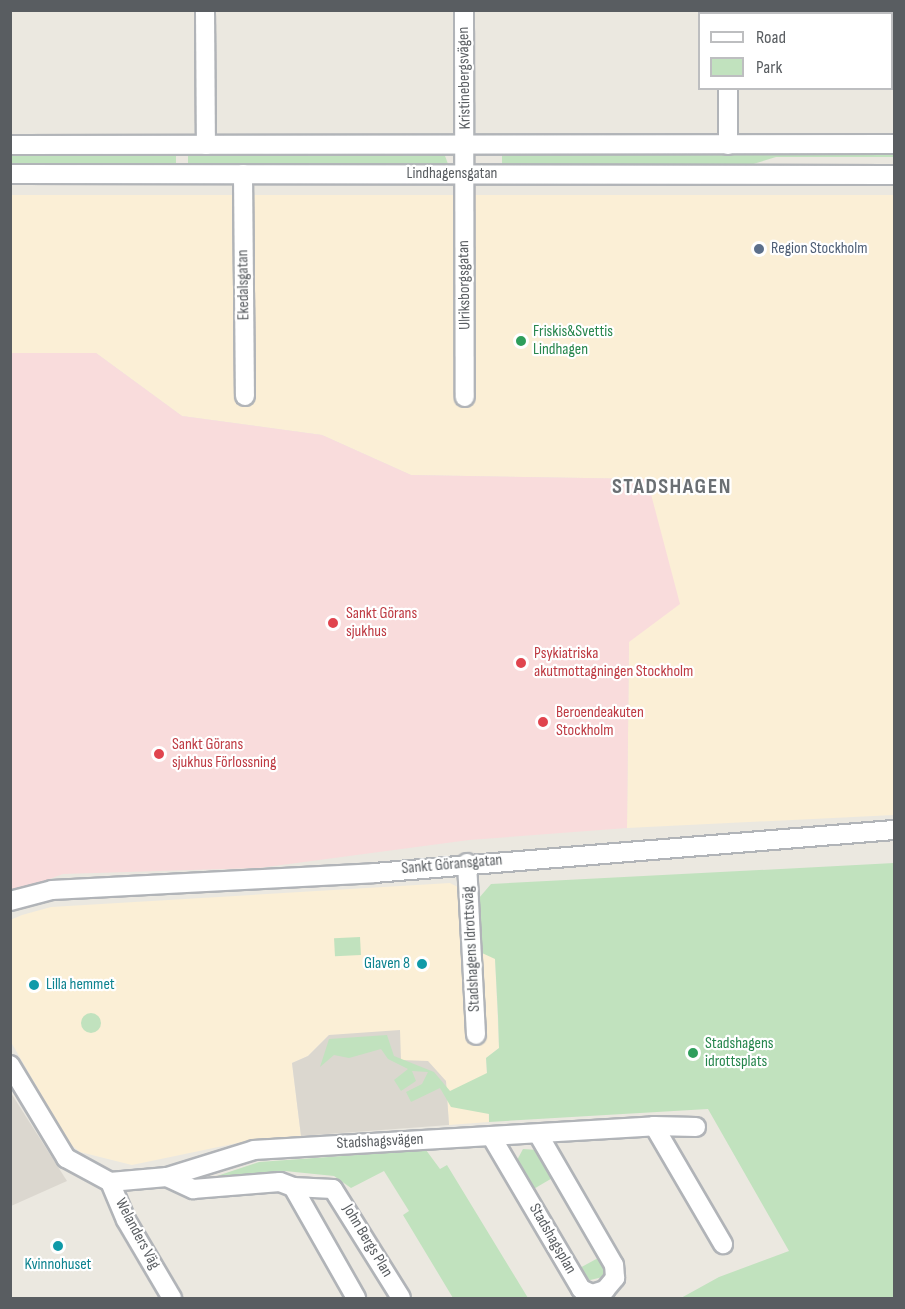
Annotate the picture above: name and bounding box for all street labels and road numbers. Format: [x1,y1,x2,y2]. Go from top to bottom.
street label: Kristinebergsvägen [455,27,475,129]
street label: Lindhagensgatan [407,164,497,184]
street label: Ulriksborgsgatan [455,240,475,330]
street label: Ekedalsgatan [234,250,254,320]
street label: Sankt Göransgatan [401,851,503,879]
street label: Stadshagens Idrottsväg [459,886,485,1012]
street label: Stadshagsvägen [336,1130,424,1154]
street label: Welanders Väg [110,1195,164,1273]
street label: Stadshagsplan [524,1200,580,1278]
street label: John Bergs Plan [338,1201,396,1281]

